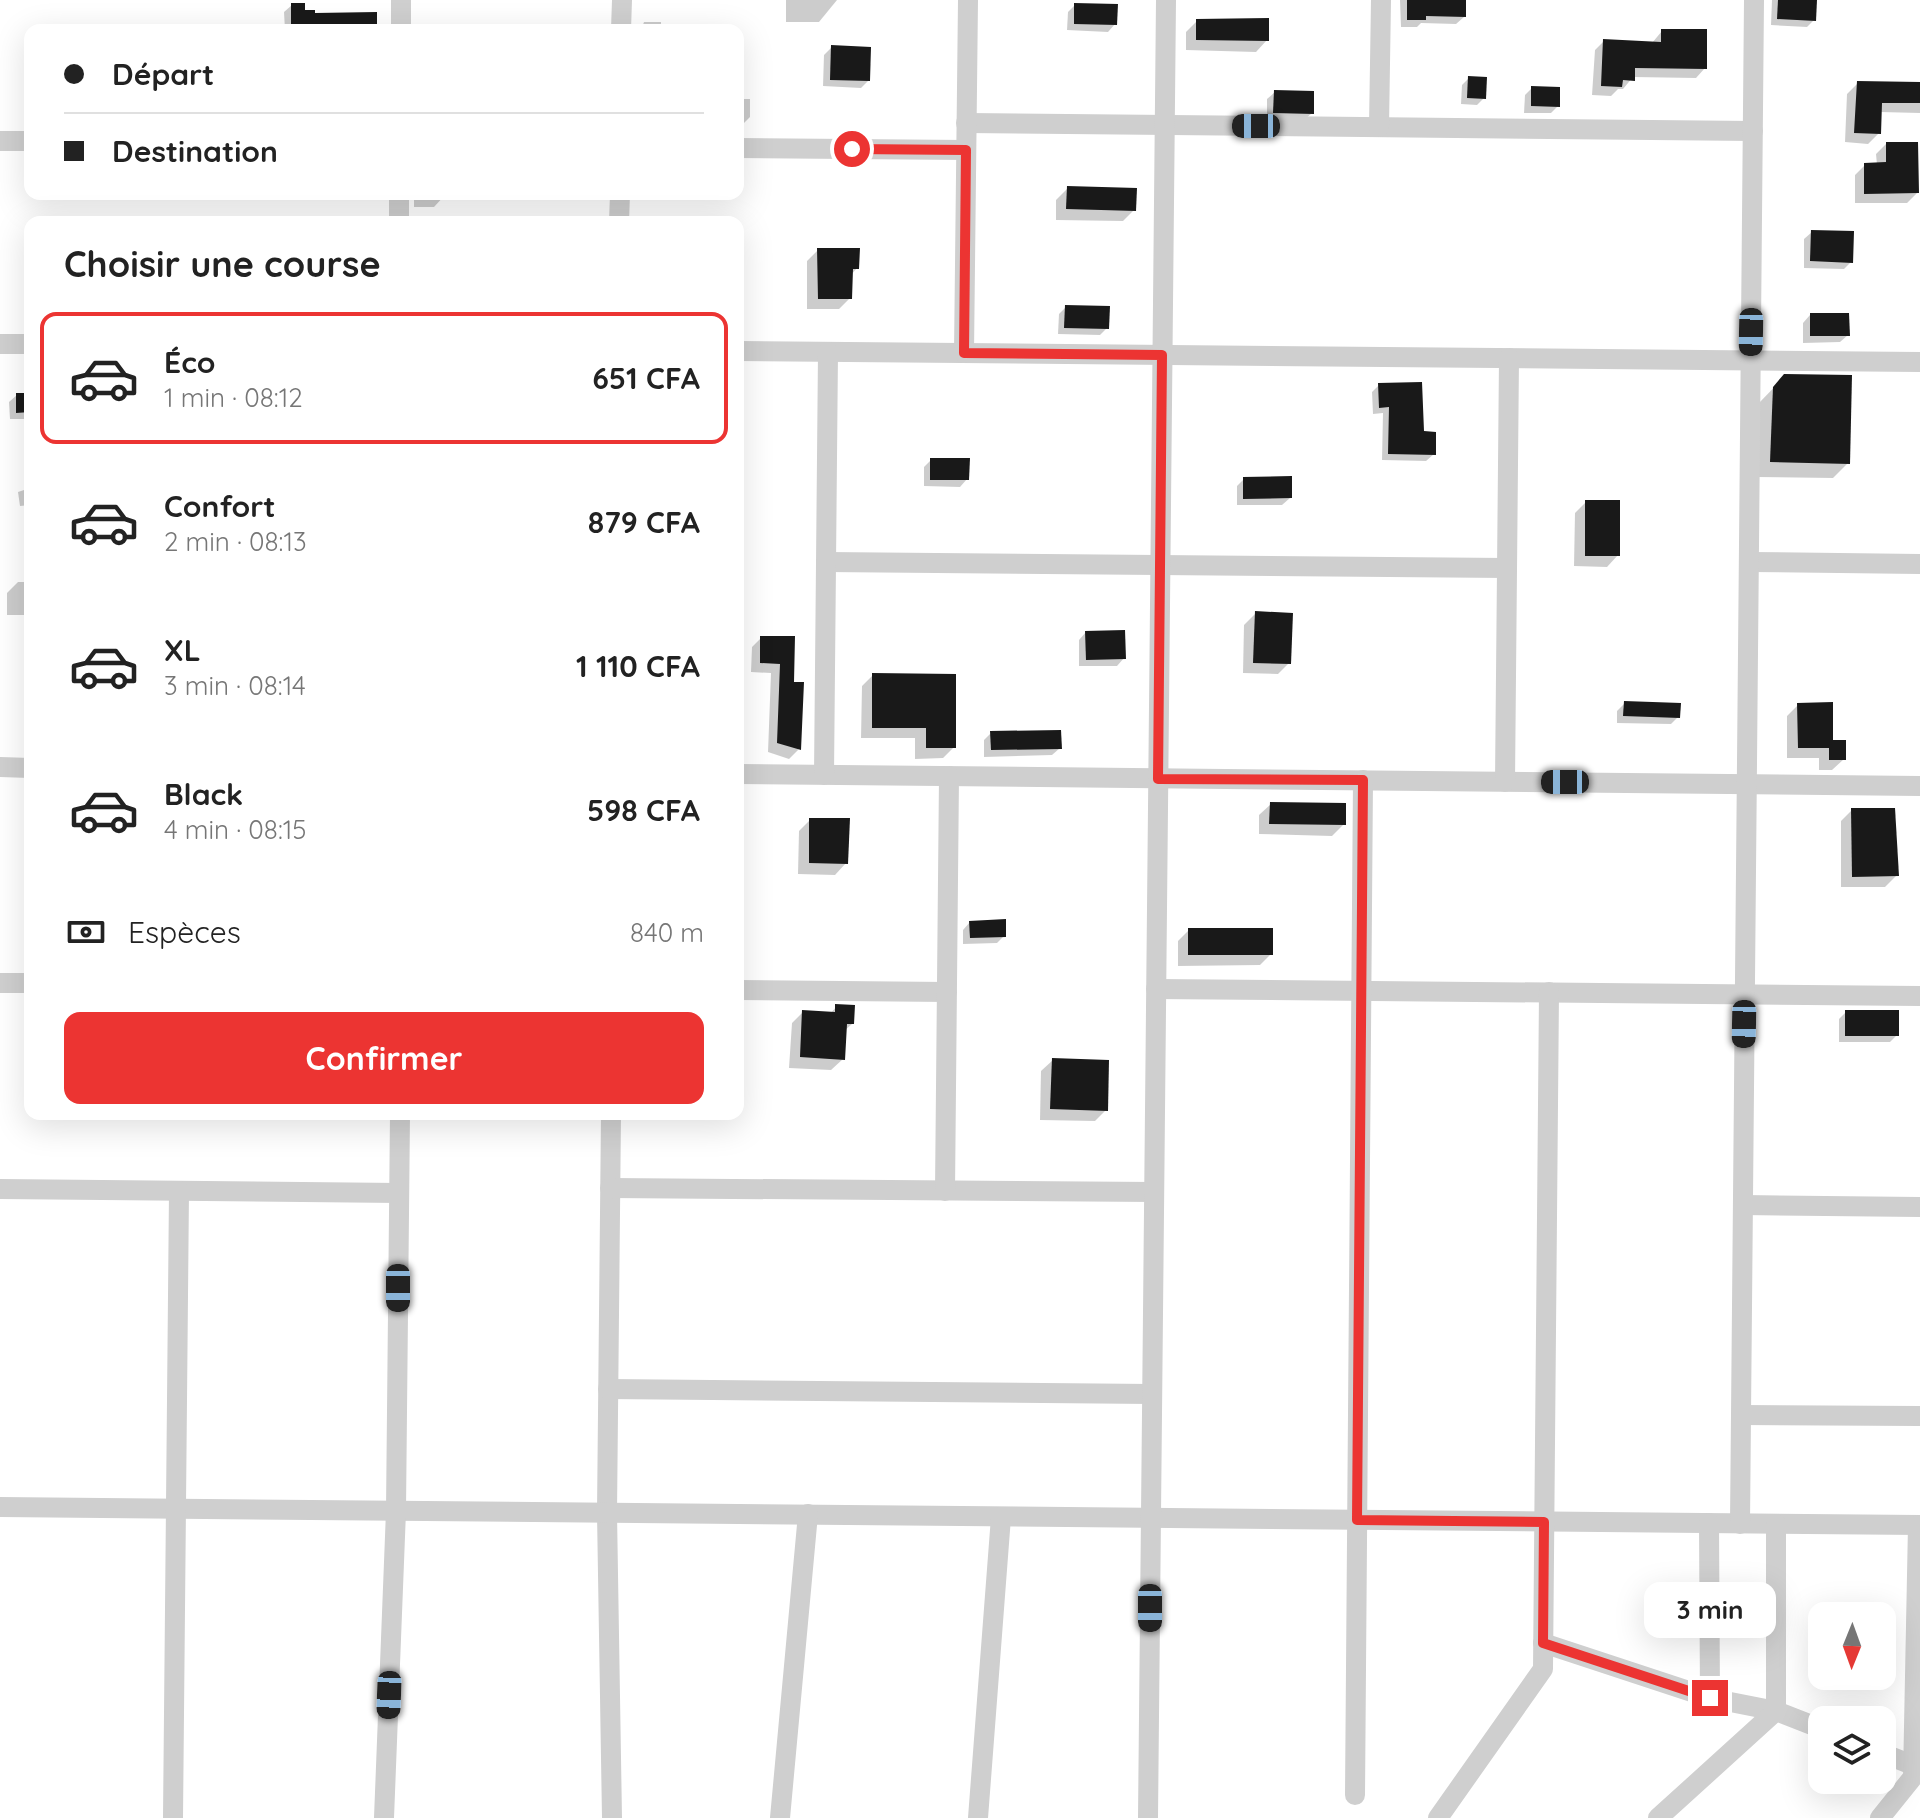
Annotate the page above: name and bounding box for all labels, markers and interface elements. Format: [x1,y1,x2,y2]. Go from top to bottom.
text: Départ [112,55,214,93]
car [1232,114,1280,138]
route start [834,131,870,167]
text: Destination [112,132,278,170]
text: Choisir une course [64,241,381,286]
car [1739,308,1763,356]
icon: car [68,342,140,414]
text: Éco [164,343,215,381]
text: 651 CFA [592,359,700,397]
text: 1 min · 08:12 [164,381,303,414]
icon: car [68,486,140,558]
text: Confort [164,487,276,525]
text: 879 CFA [588,503,700,541]
text: 2 min · 08:13 [164,525,307,558]
icon: car [68,630,140,702]
text: XL [164,631,201,669]
text: 1 110 CFA [576,647,700,685]
text: 3 min · 08:14 [164,669,306,702]
car [1541,770,1589,794]
icon: car [68,774,140,846]
text: Black [164,775,243,813]
text: 598 CFA [587,791,700,829]
text: 4 min · 08:15 [164,813,307,846]
icon: cash [64,910,108,954]
text: Espèces [128,913,241,951]
text: 840 m [630,916,704,949]
car [1732,1000,1756,1048]
button: Confirmer [64,1012,704,1104]
car [386,1264,410,1312]
callout: 3 min [1644,1582,1776,1638]
car [1138,1584,1162,1632]
text: 3 min [1677,1593,1743,1626]
north arrow [1808,1602,1896,1690]
map controls [1808,1602,1896,1794]
car [376,1671,402,1719]
route end [1692,1680,1728,1716]
button: layers [1808,1706,1896,1794]

